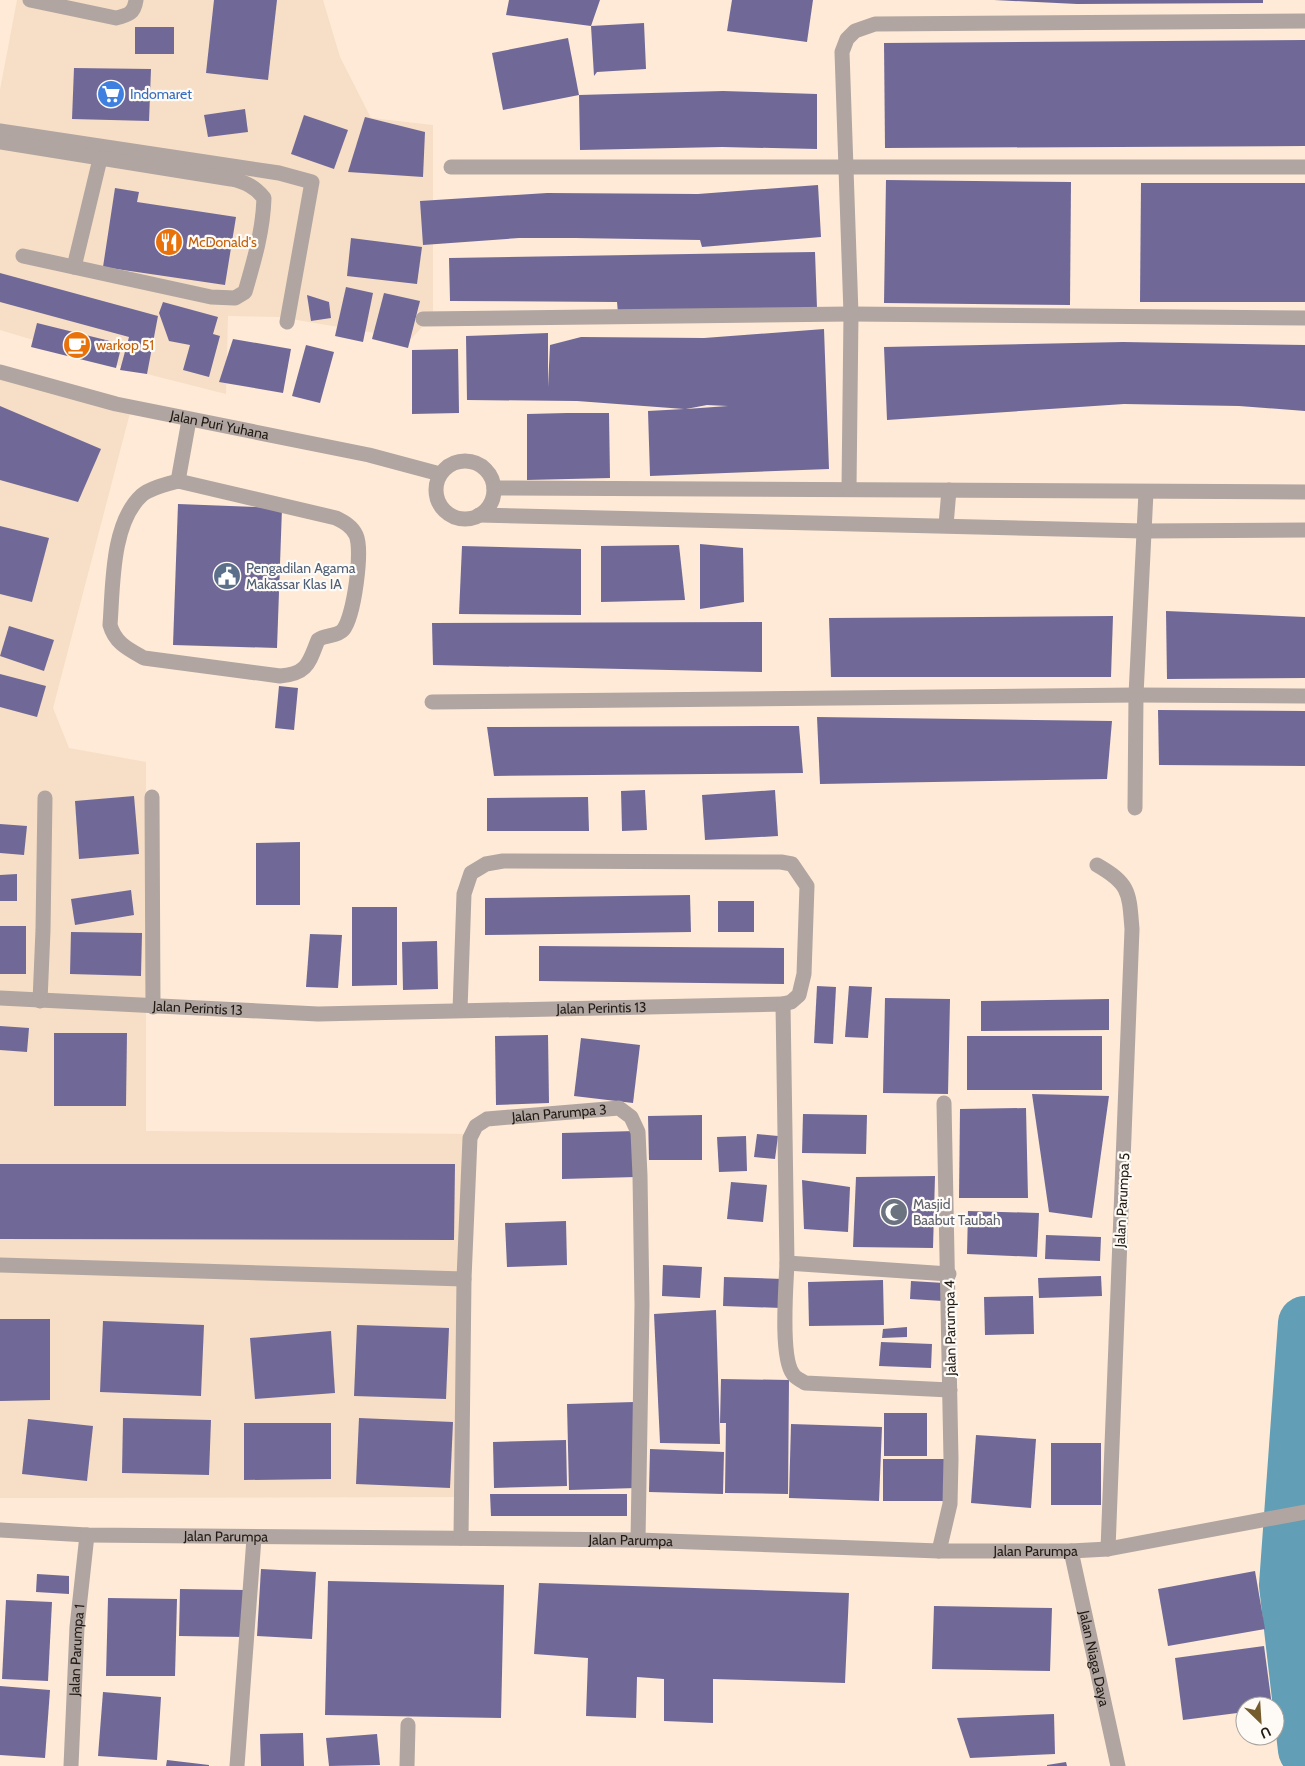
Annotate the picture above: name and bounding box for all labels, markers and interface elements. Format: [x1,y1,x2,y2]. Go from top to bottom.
supermarket icon: Indomaret [96,79,126,109]
place label: Indomaret [130,85,192,103]
restaurant icon: McDonald's [154,227,184,257]
place label: McDonald's [188,233,257,251]
cafe icon: warkop 51 [62,330,92,360]
place label: warkop 51 [96,336,154,354]
street label: Jalan Puri Yuhana [168,406,271,444]
place label: Pengadilan Agama Makassar Klas IA [246,559,356,593]
public building icon: Pengadilan Agama Makassar Klas IA [212,561,242,591]
street label: Jalan Perintis 13 [151,997,243,1019]
street label: Jalan Perintis 13 [555,998,647,1018]
street label: Jalan Parumpa 3 [510,1100,607,1126]
street label: Jalan Parumpa 5 [1110,1152,1133,1249]
place label: Masjid Baabut Taubah [913,1195,1001,1229]
mosque icon: Masjid Baabut Taubah [879,1197,909,1227]
street label: Jalan Parumpa 4 [940,1280,960,1377]
street label: Jalan Parumpa [183,1527,268,1546]
street label: Jalan Parumpa [588,1531,674,1550]
street label: Jalan Parumpa [992,1542,1079,1560]
street label: Jalan Parumpa 1 [65,1603,88,1697]
street label: Jalan Niaga Daya [1075,1608,1114,1708]
north arrow [1235,1696,1285,1746]
text: U [1257,1722,1274,1743]

